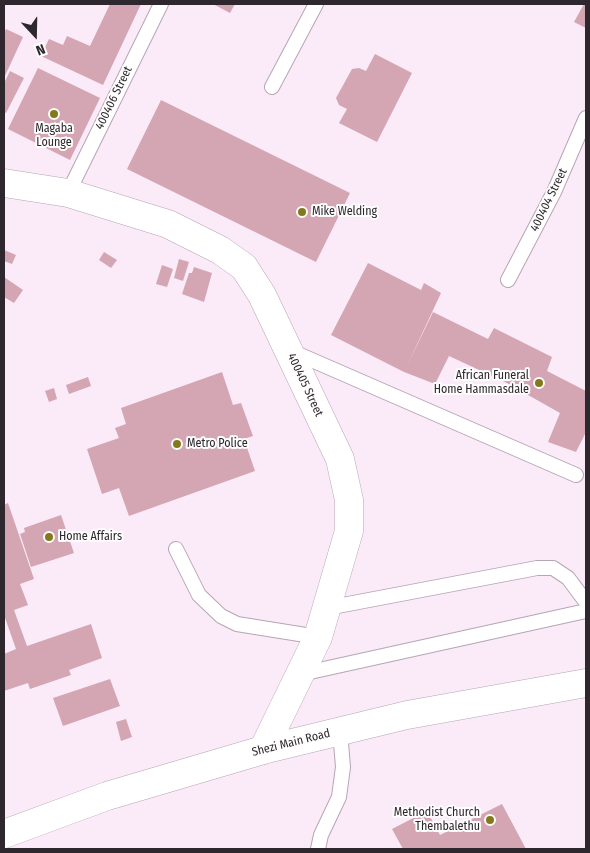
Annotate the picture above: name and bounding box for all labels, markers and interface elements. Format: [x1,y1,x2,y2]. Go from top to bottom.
north arrow [10,10,60,60]
text: N [34,40,48,59]
street label: 400406 Street [92,64,136,132]
marker: Magaba Lounge [48,108,60,120]
place label: Magaba Lounge [35,122,73,150]
street label: 400404 Street [528,166,570,234]
place label: Mike Welding [312,205,377,219]
marker: Mike Welding [296,206,308,218]
street label: 400405 Street [284,351,326,419]
place label: African Funeral Home Hammasdale [434,369,529,397]
marker: African Funeral Home Hammasdale [533,377,545,389]
place label: Metro Police [187,437,248,451]
marker: Metro Police [171,438,183,450]
place label: Home Affairs [59,530,122,544]
marker: Home Affairs [43,531,55,543]
street label: Shezi Main Road [250,726,332,760]
place label: Methodist Church Thembalethu [394,806,480,834]
marker: Methodist Church Thembalethu [484,814,496,826]

